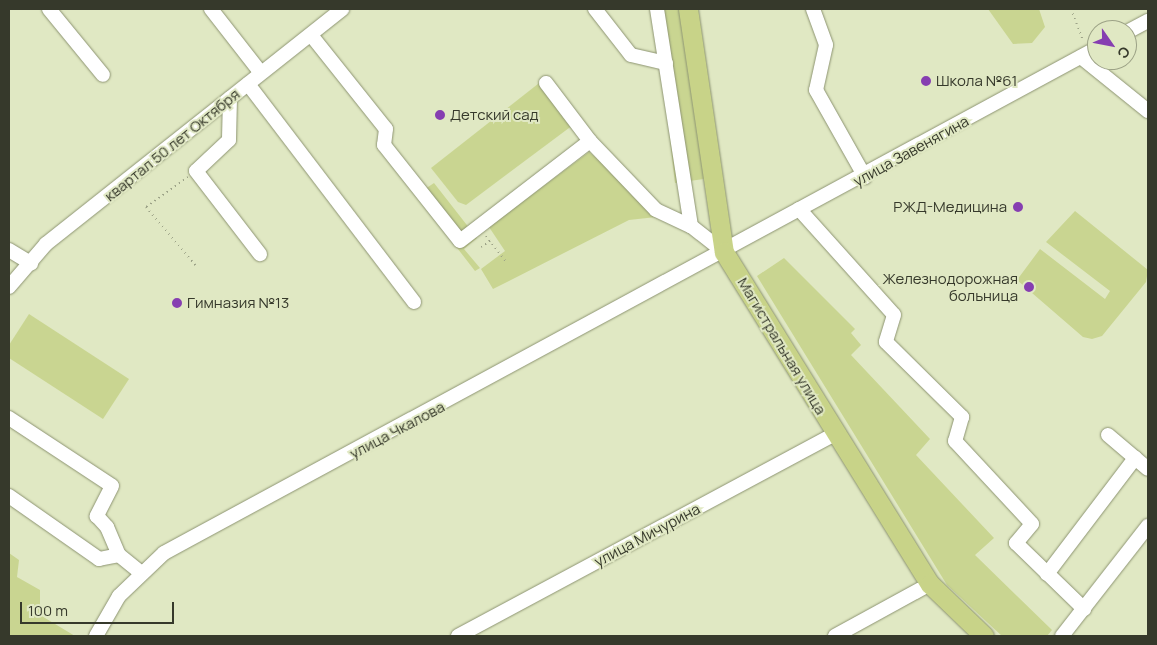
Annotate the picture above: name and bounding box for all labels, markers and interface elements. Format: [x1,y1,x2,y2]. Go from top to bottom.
north arrow [1087,20,1137,70]
text: С [1113,43,1135,62]
place label: Школа №61 [936,72,1017,90]
marker: Школа №61 [920,75,932,87]
street label: квартал 50 лет Октября [101,85,243,205]
place label: Детский сад [450,106,539,124]
marker: Детский сад [434,109,446,121]
street label: улица Завенягина [850,112,972,190]
place label: РЖД-Медицина [893,198,1007,216]
marker: РЖД-Медицина [1011,200,1025,214]
place label: Железнодорожная больница [882,269,1018,304]
street label: Магистральная улица [734,274,830,418]
marker: Железнодорожная больница [1022,280,1036,294]
place label: Гимназия №13 [187,294,289,312]
marker: Гимназия №13 [171,297,183,309]
street label: улица Чкалова [347,397,447,463]
street label: улица Мичурина [591,500,703,570]
scale bar [22,592,176,624]
text: 100 m [28,600,68,621]

